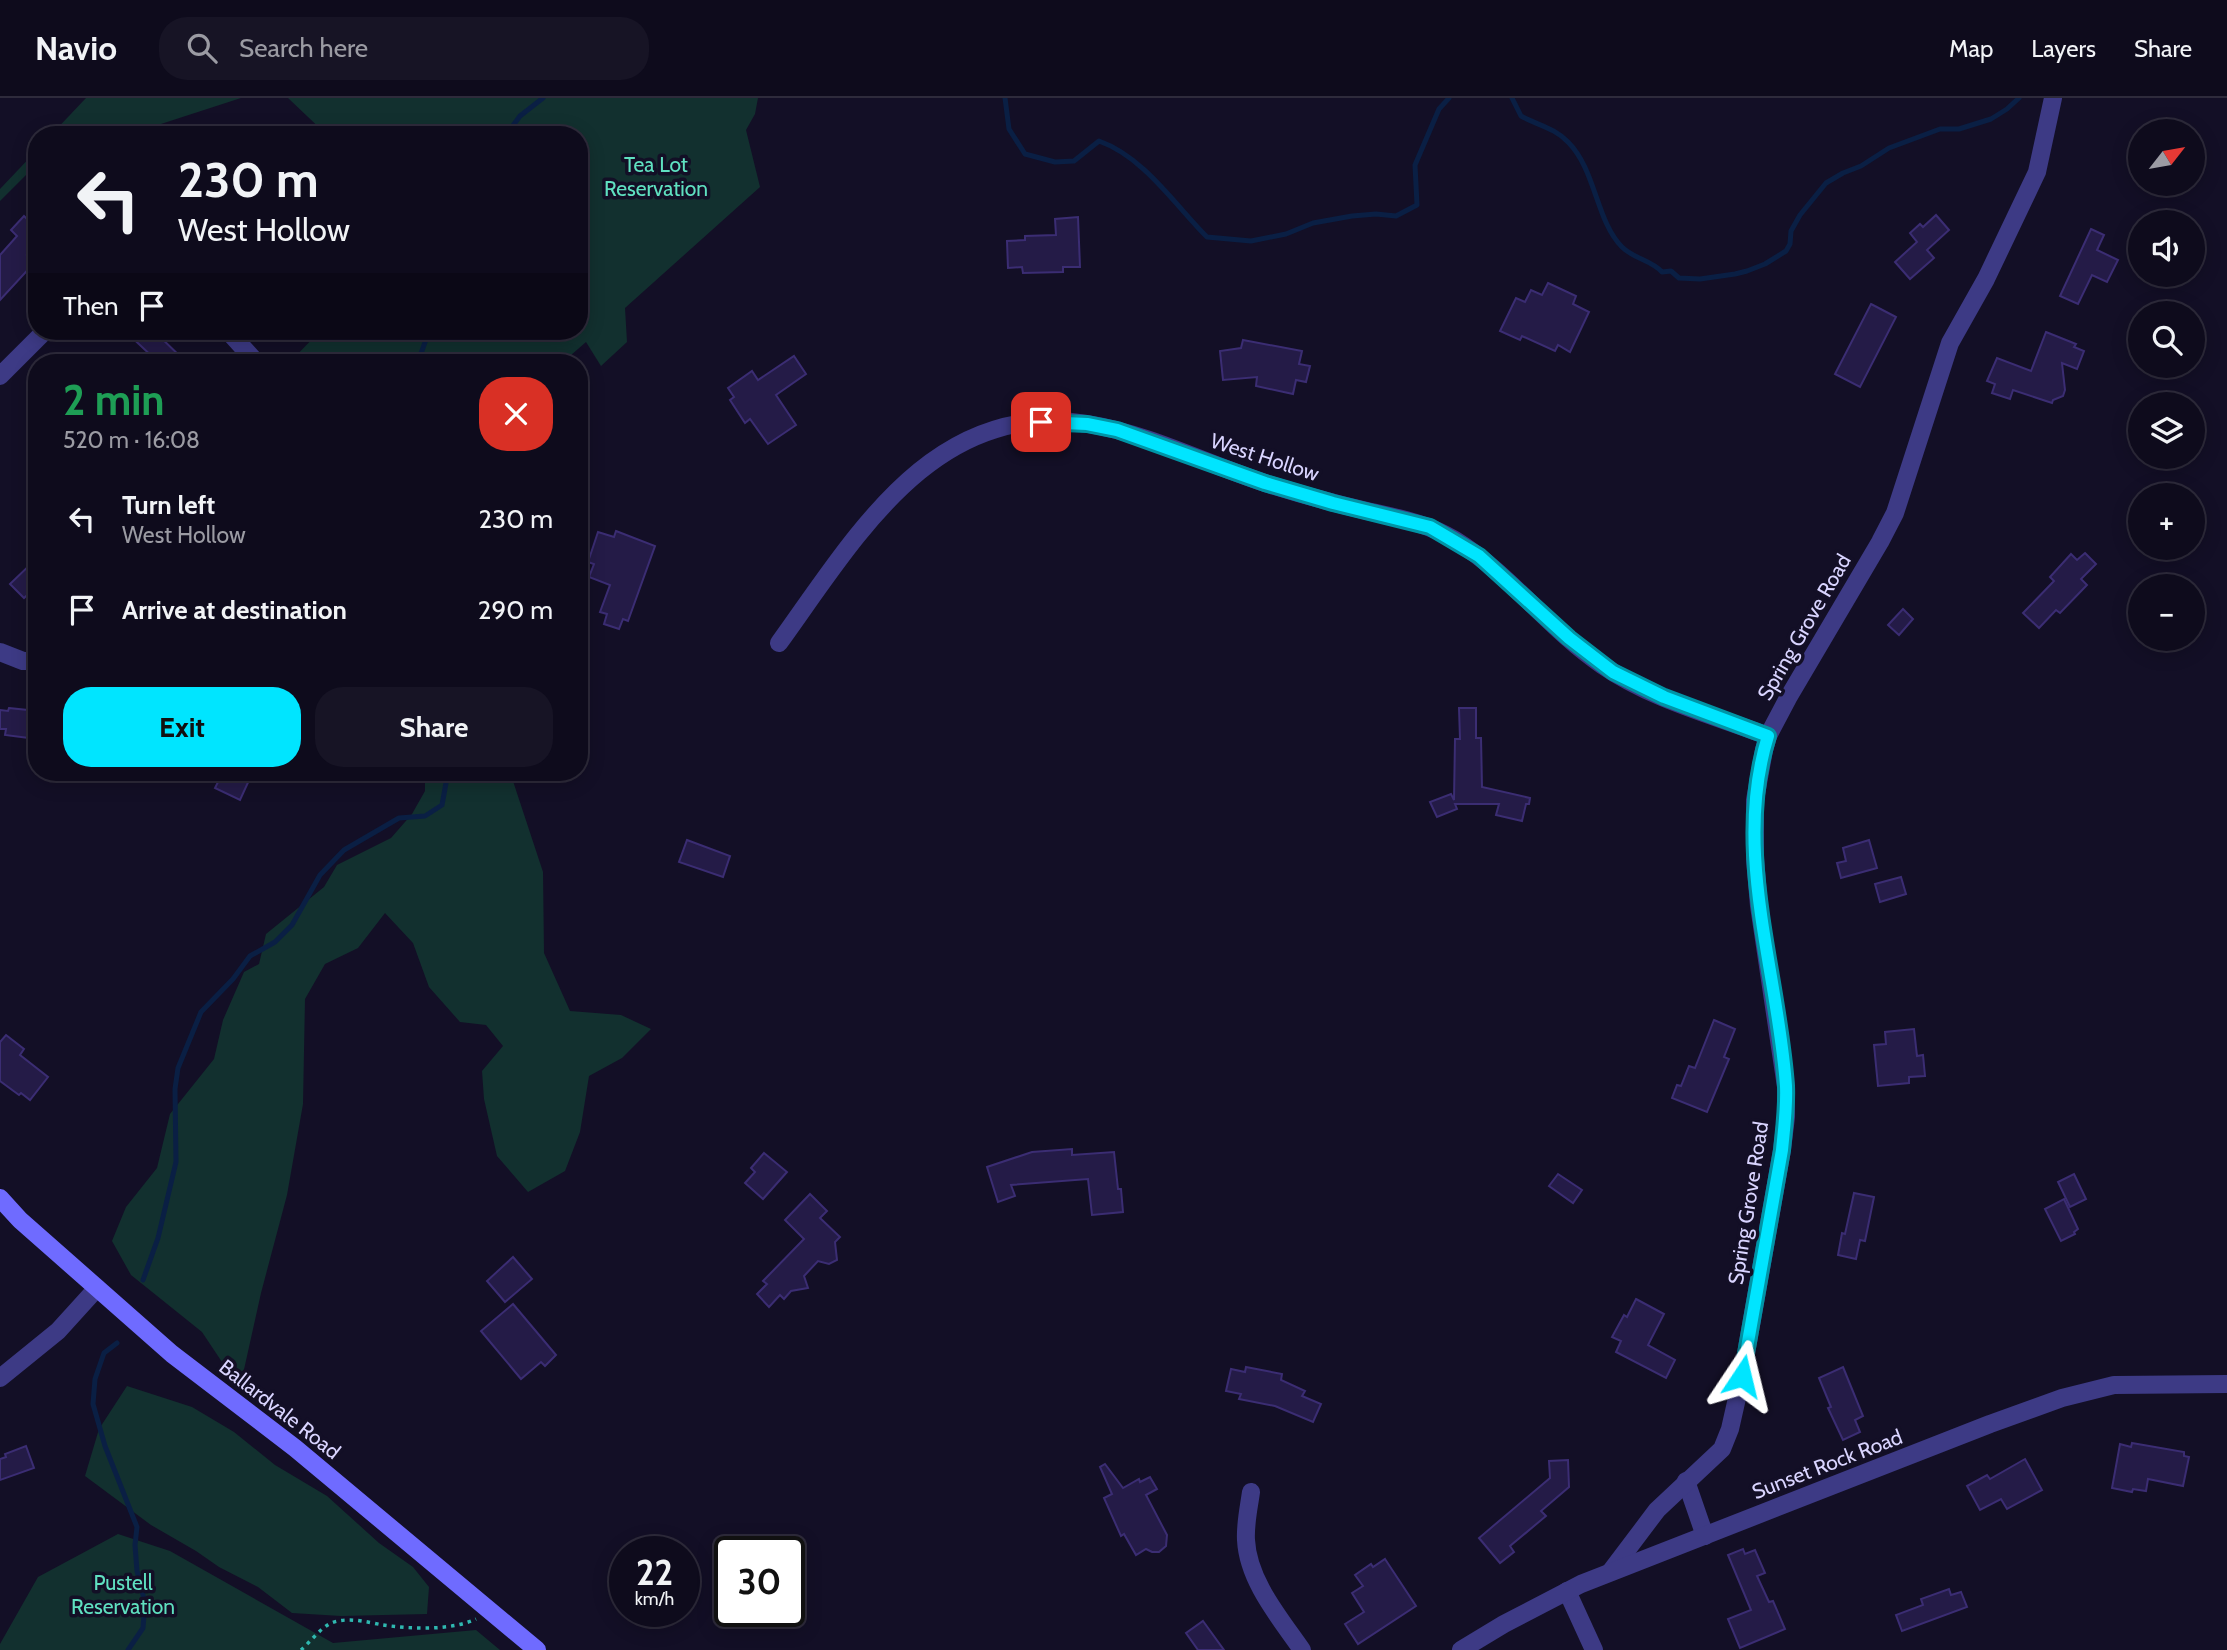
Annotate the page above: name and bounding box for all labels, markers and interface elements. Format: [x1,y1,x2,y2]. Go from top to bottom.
search box [159,17,649,80]
text: Navio [35,28,117,68]
icon: search [183,29,221,67]
text: Search here [239,32,368,64]
text: Map [1949,34,1993,63]
text: Layers [2031,34,2096,63]
text: Share [2134,34,2192,63]
north arrow [2128,119,2205,196]
map controls [2128,119,2205,651]
text: 230 m [178,150,319,209]
park label: Tea Lot Reservation [604,152,708,201]
icon: left [63,154,154,245]
text: West Hollow [178,210,350,249]
button: sound [2128,210,2205,287]
icon: arrive [133,287,171,325]
text: Then [63,290,119,322]
button: search [2128,301,2205,378]
text: 2 min [63,374,164,426]
button: close [479,377,553,451]
pin [1011,392,1071,452]
button: layers [2128,392,2205,469]
icon: arrive [1022,403,1060,441]
text: 520 m · 16:08 [63,426,200,454]
street label: West Hollow [1207,428,1323,486]
button: + [2128,483,2205,560]
text: Turn left [122,489,215,521]
icon: left [63,500,101,538]
text: 230 m [479,503,553,535]
text: West Hollow [122,521,246,549]
street label: Spring Grove Road [1752,549,1856,705]
button: − [2128,574,2205,651]
icon: arrive [63,591,101,629]
text: Arrive at destination [122,594,347,626]
text: 290 m [478,594,553,626]
button: Exit [63,687,301,767]
button: Share [315,687,553,767]
street label: Spring Grove Road [1723,1120,1773,1286]
position arrow [1705,1339,1779,1413]
street label: Ballardvale Road [214,1354,346,1464]
street label: Sunset Rock Road [1748,1424,1906,1504]
speed limit sign: 30 [714,1536,805,1627]
text: 22 [636,1551,673,1594]
park label: Pustell Reservation [71,1570,175,1619]
text: km/h [635,1588,674,1610]

